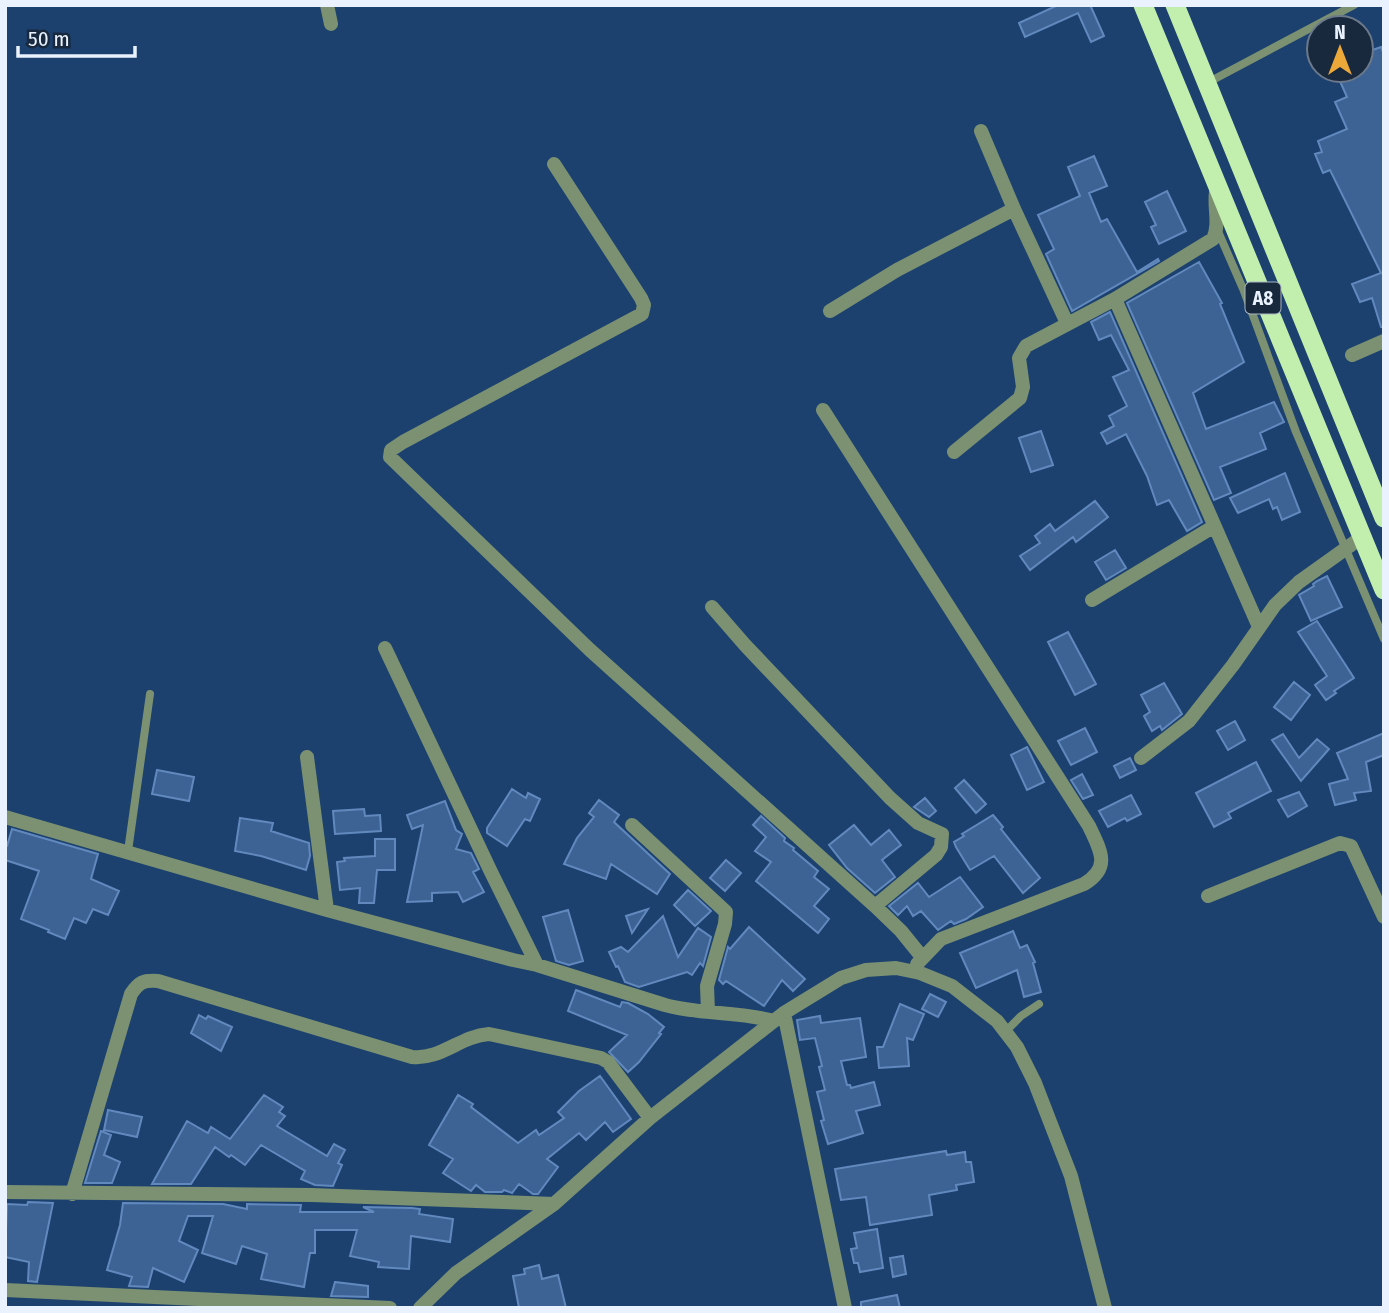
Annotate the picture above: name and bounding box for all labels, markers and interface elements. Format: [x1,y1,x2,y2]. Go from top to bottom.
scale bar [18,14,135,58]
north arrow [1305,14,1375,84]
text: N [1334,21,1346,44]
text: 50 m [28,26,70,52]
road number: A8 [1246,282,1280,314]

